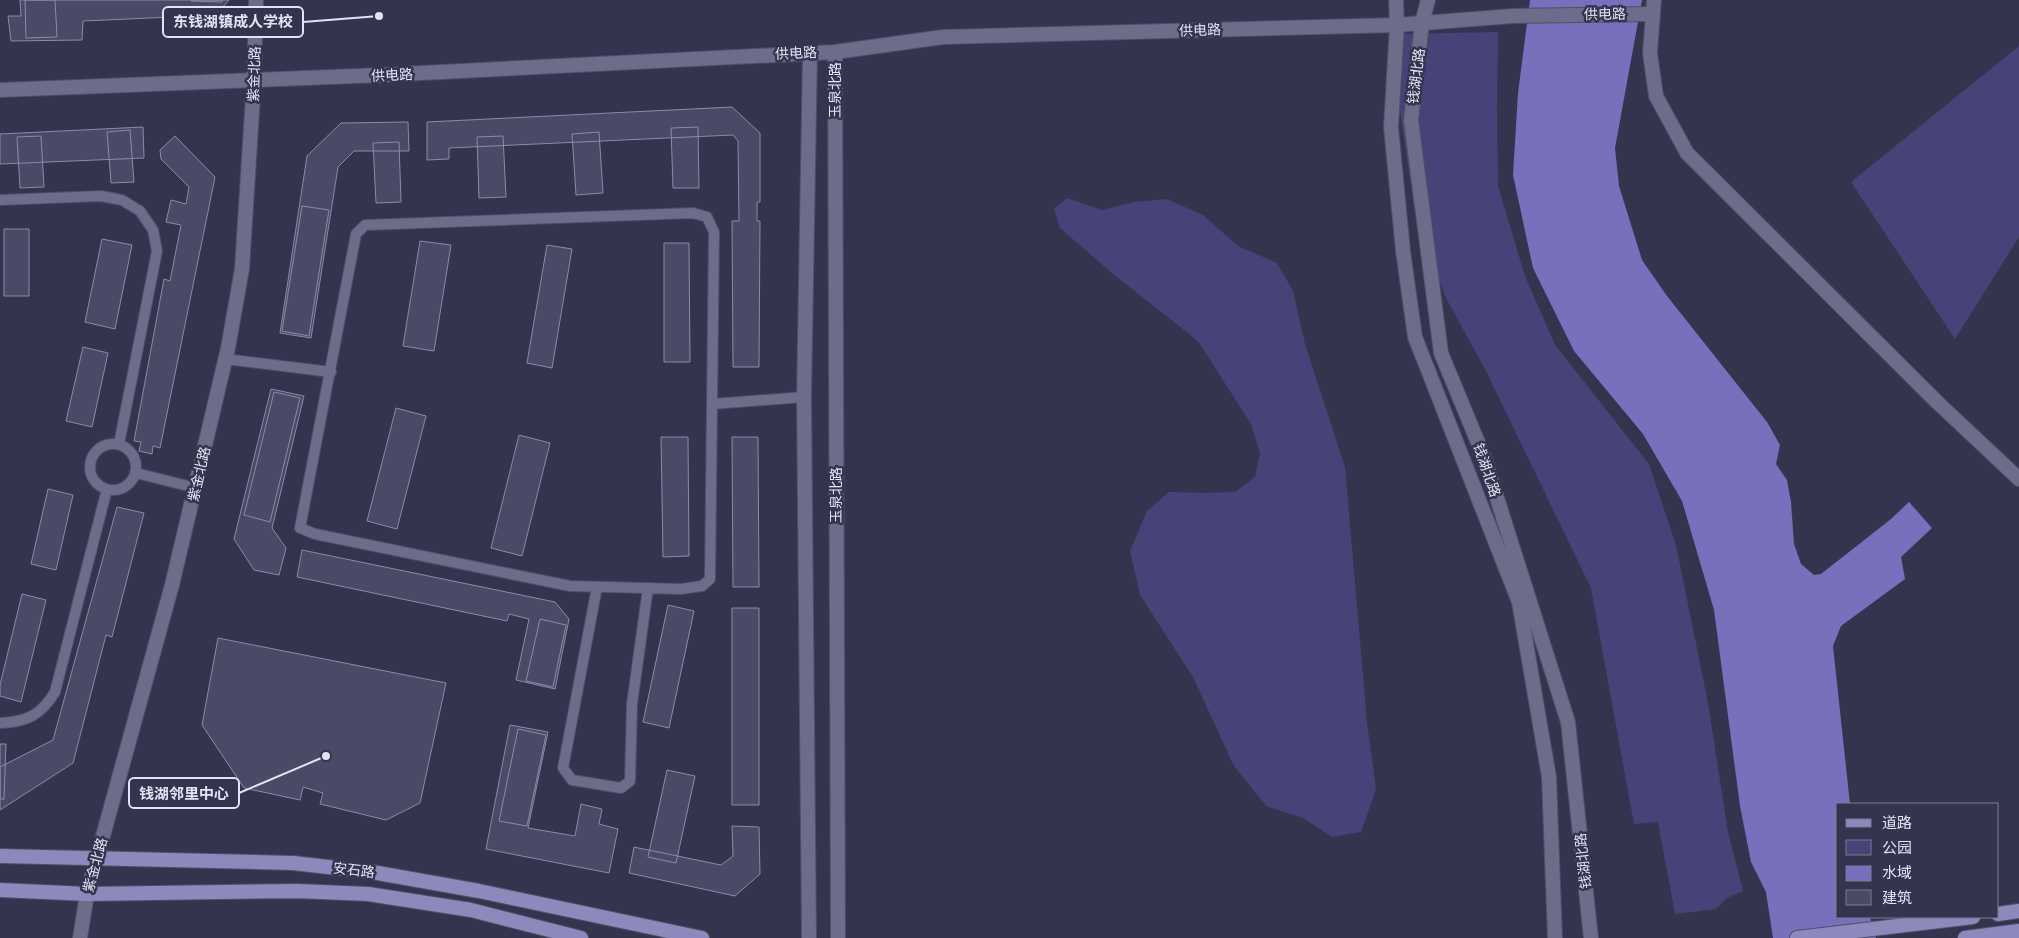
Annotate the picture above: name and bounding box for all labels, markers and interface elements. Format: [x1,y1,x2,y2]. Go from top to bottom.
street label: 供电路 [1584,6,1626,22]
callout: 东钱湖镇成人学校 [163,7,303,37]
text: 东钱湖镇成人学校 [173,13,293,30]
street label: 供电路 [1179,21,1221,39]
street label: 供电路 [775,44,817,62]
street label: 紫金北路 [245,46,263,102]
street label: 钱湖北路 [1405,47,1427,105]
street label: 玉泉北路 [827,62,843,118]
street label: 供电路 [371,66,413,84]
street label: 钱湖北路 [1470,441,1504,499]
street label: 紫金北路 [185,445,213,503]
street label: 玉泉北路 [828,467,844,523]
callout: 钱湖邻里中心 [129,778,239,808]
text: 钱湖邻里中心 [139,785,229,802]
legend [1836,803,1999,918]
text: 道路 [1882,814,1912,831]
street label: 钱湖北路 [1572,832,1594,890]
street label: 紫金北路 [80,836,110,894]
text: 公园 [1882,839,1912,856]
street label: 安石路 [332,860,376,880]
text: 水域 [1882,864,1912,881]
text: 建筑 [1882,889,1912,906]

